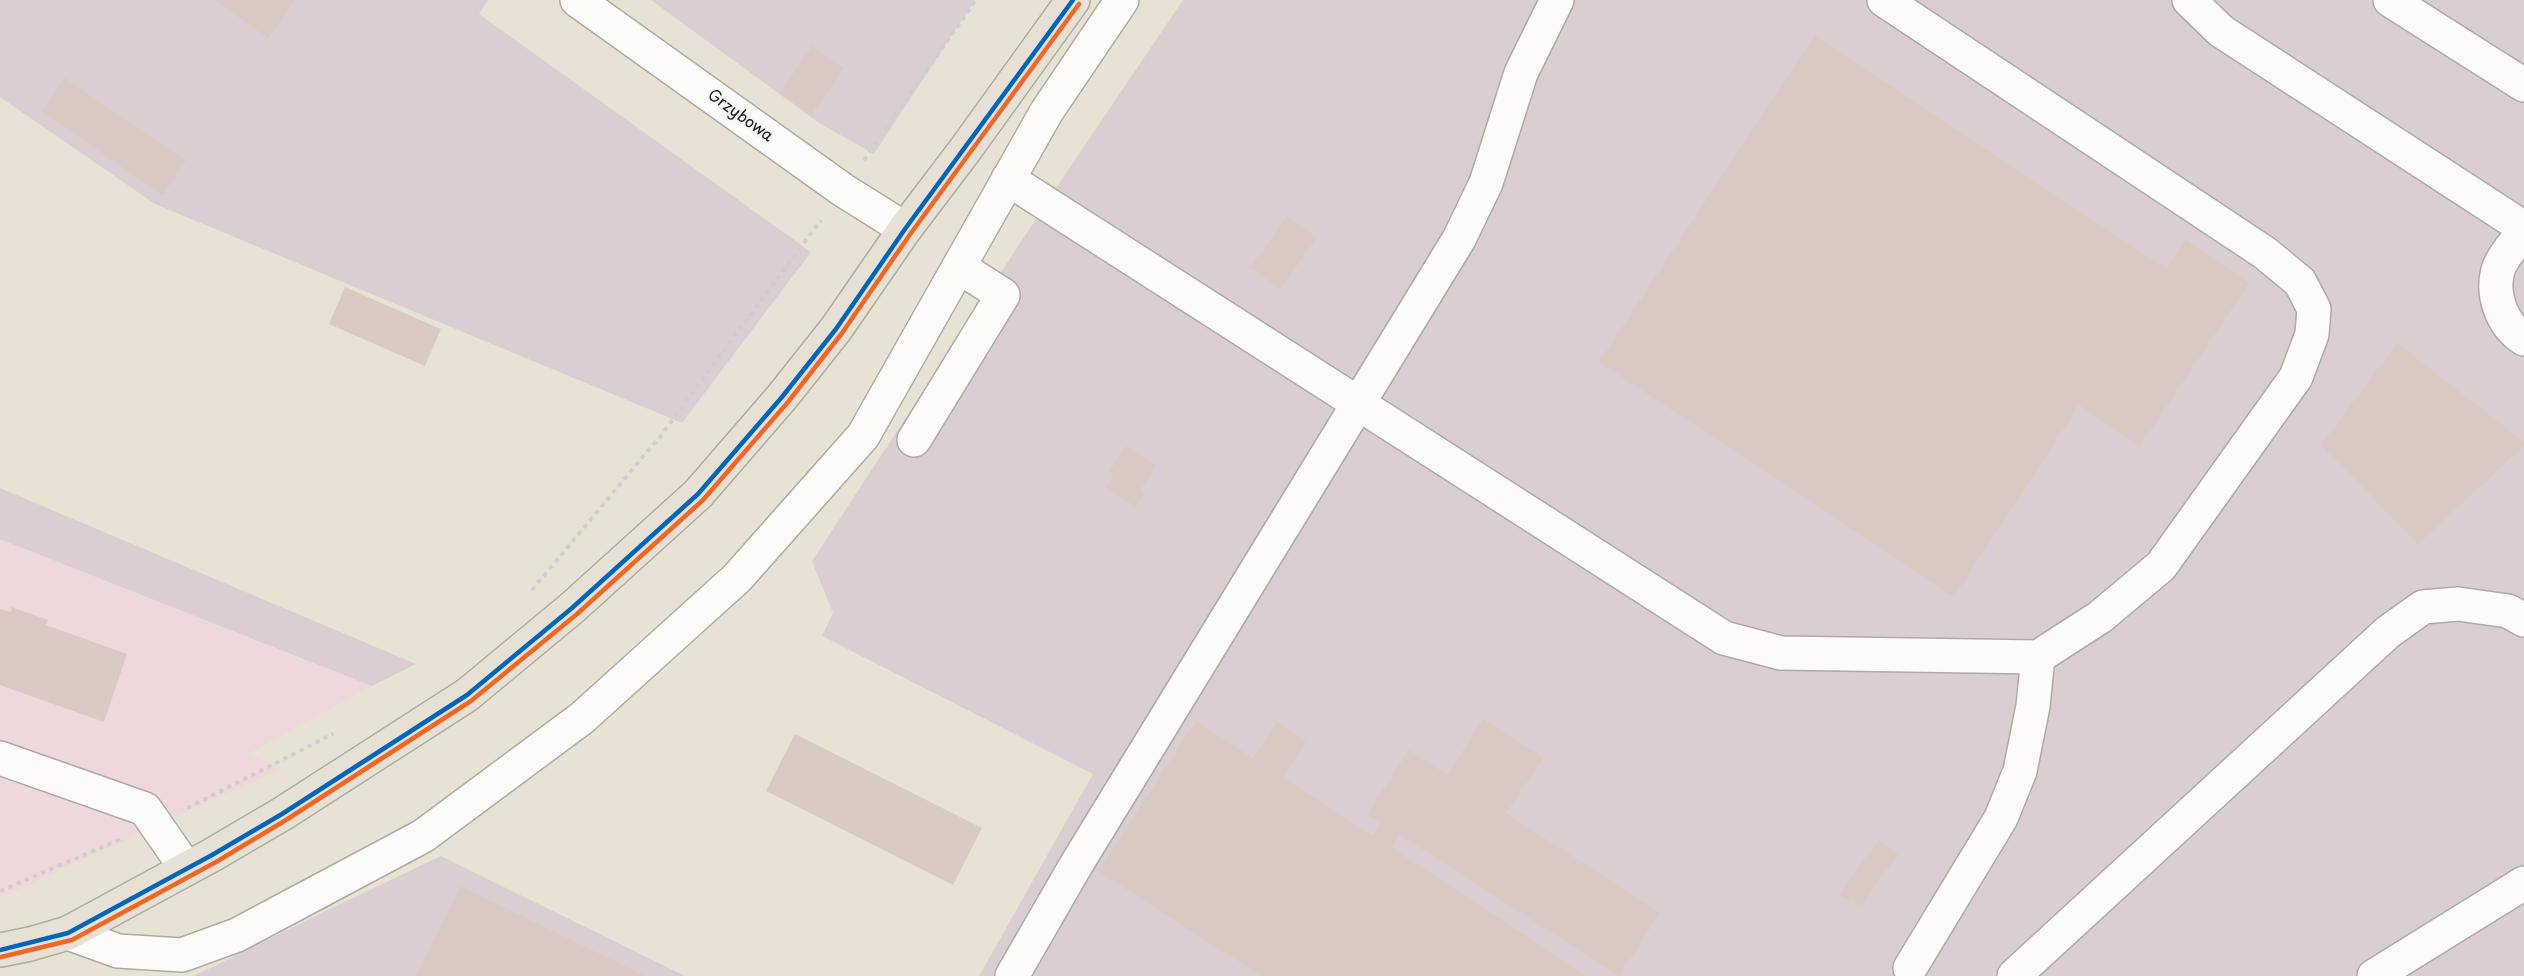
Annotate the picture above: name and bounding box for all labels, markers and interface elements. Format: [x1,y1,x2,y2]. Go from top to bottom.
street label: Grzybowa [703,86,777,146]

